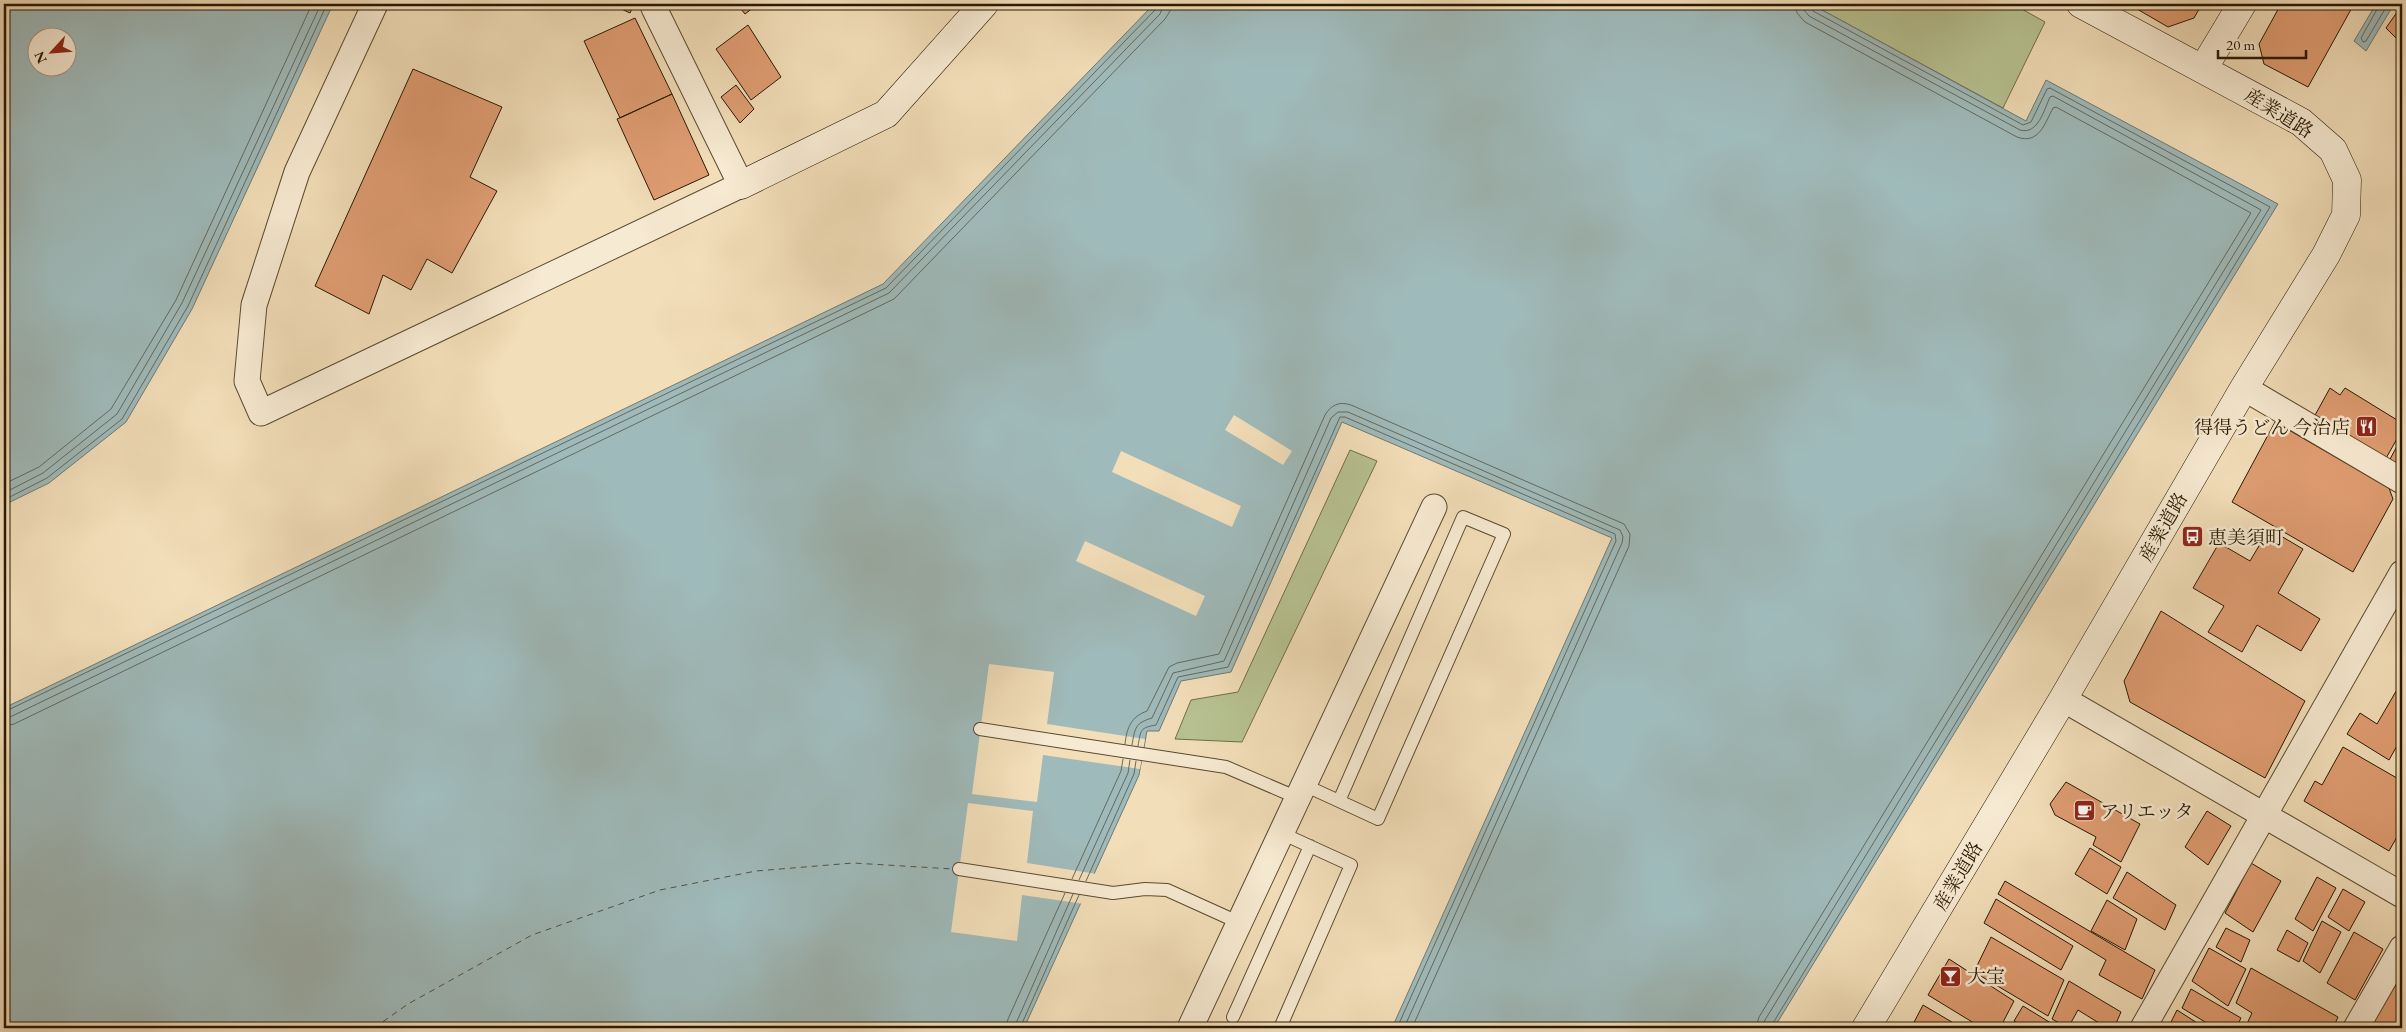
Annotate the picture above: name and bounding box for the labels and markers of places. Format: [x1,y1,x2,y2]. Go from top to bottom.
place label: 得得うどん 今治店 [2194,415,2350,440]
restaurant icon: 得得うどん 今治店 [2354,415,2378,439]
bus stop icon: 恵美須町 [2180,525,2204,549]
place label: 恵美須町 [2208,525,2284,550]
cafe icon: アリエッタ [2072,799,2096,823]
place label: アリエッタ [2100,799,2193,824]
bar icon: 大宝 [1939,964,1963,988]
place label: 大宝 [1967,964,2005,989]

